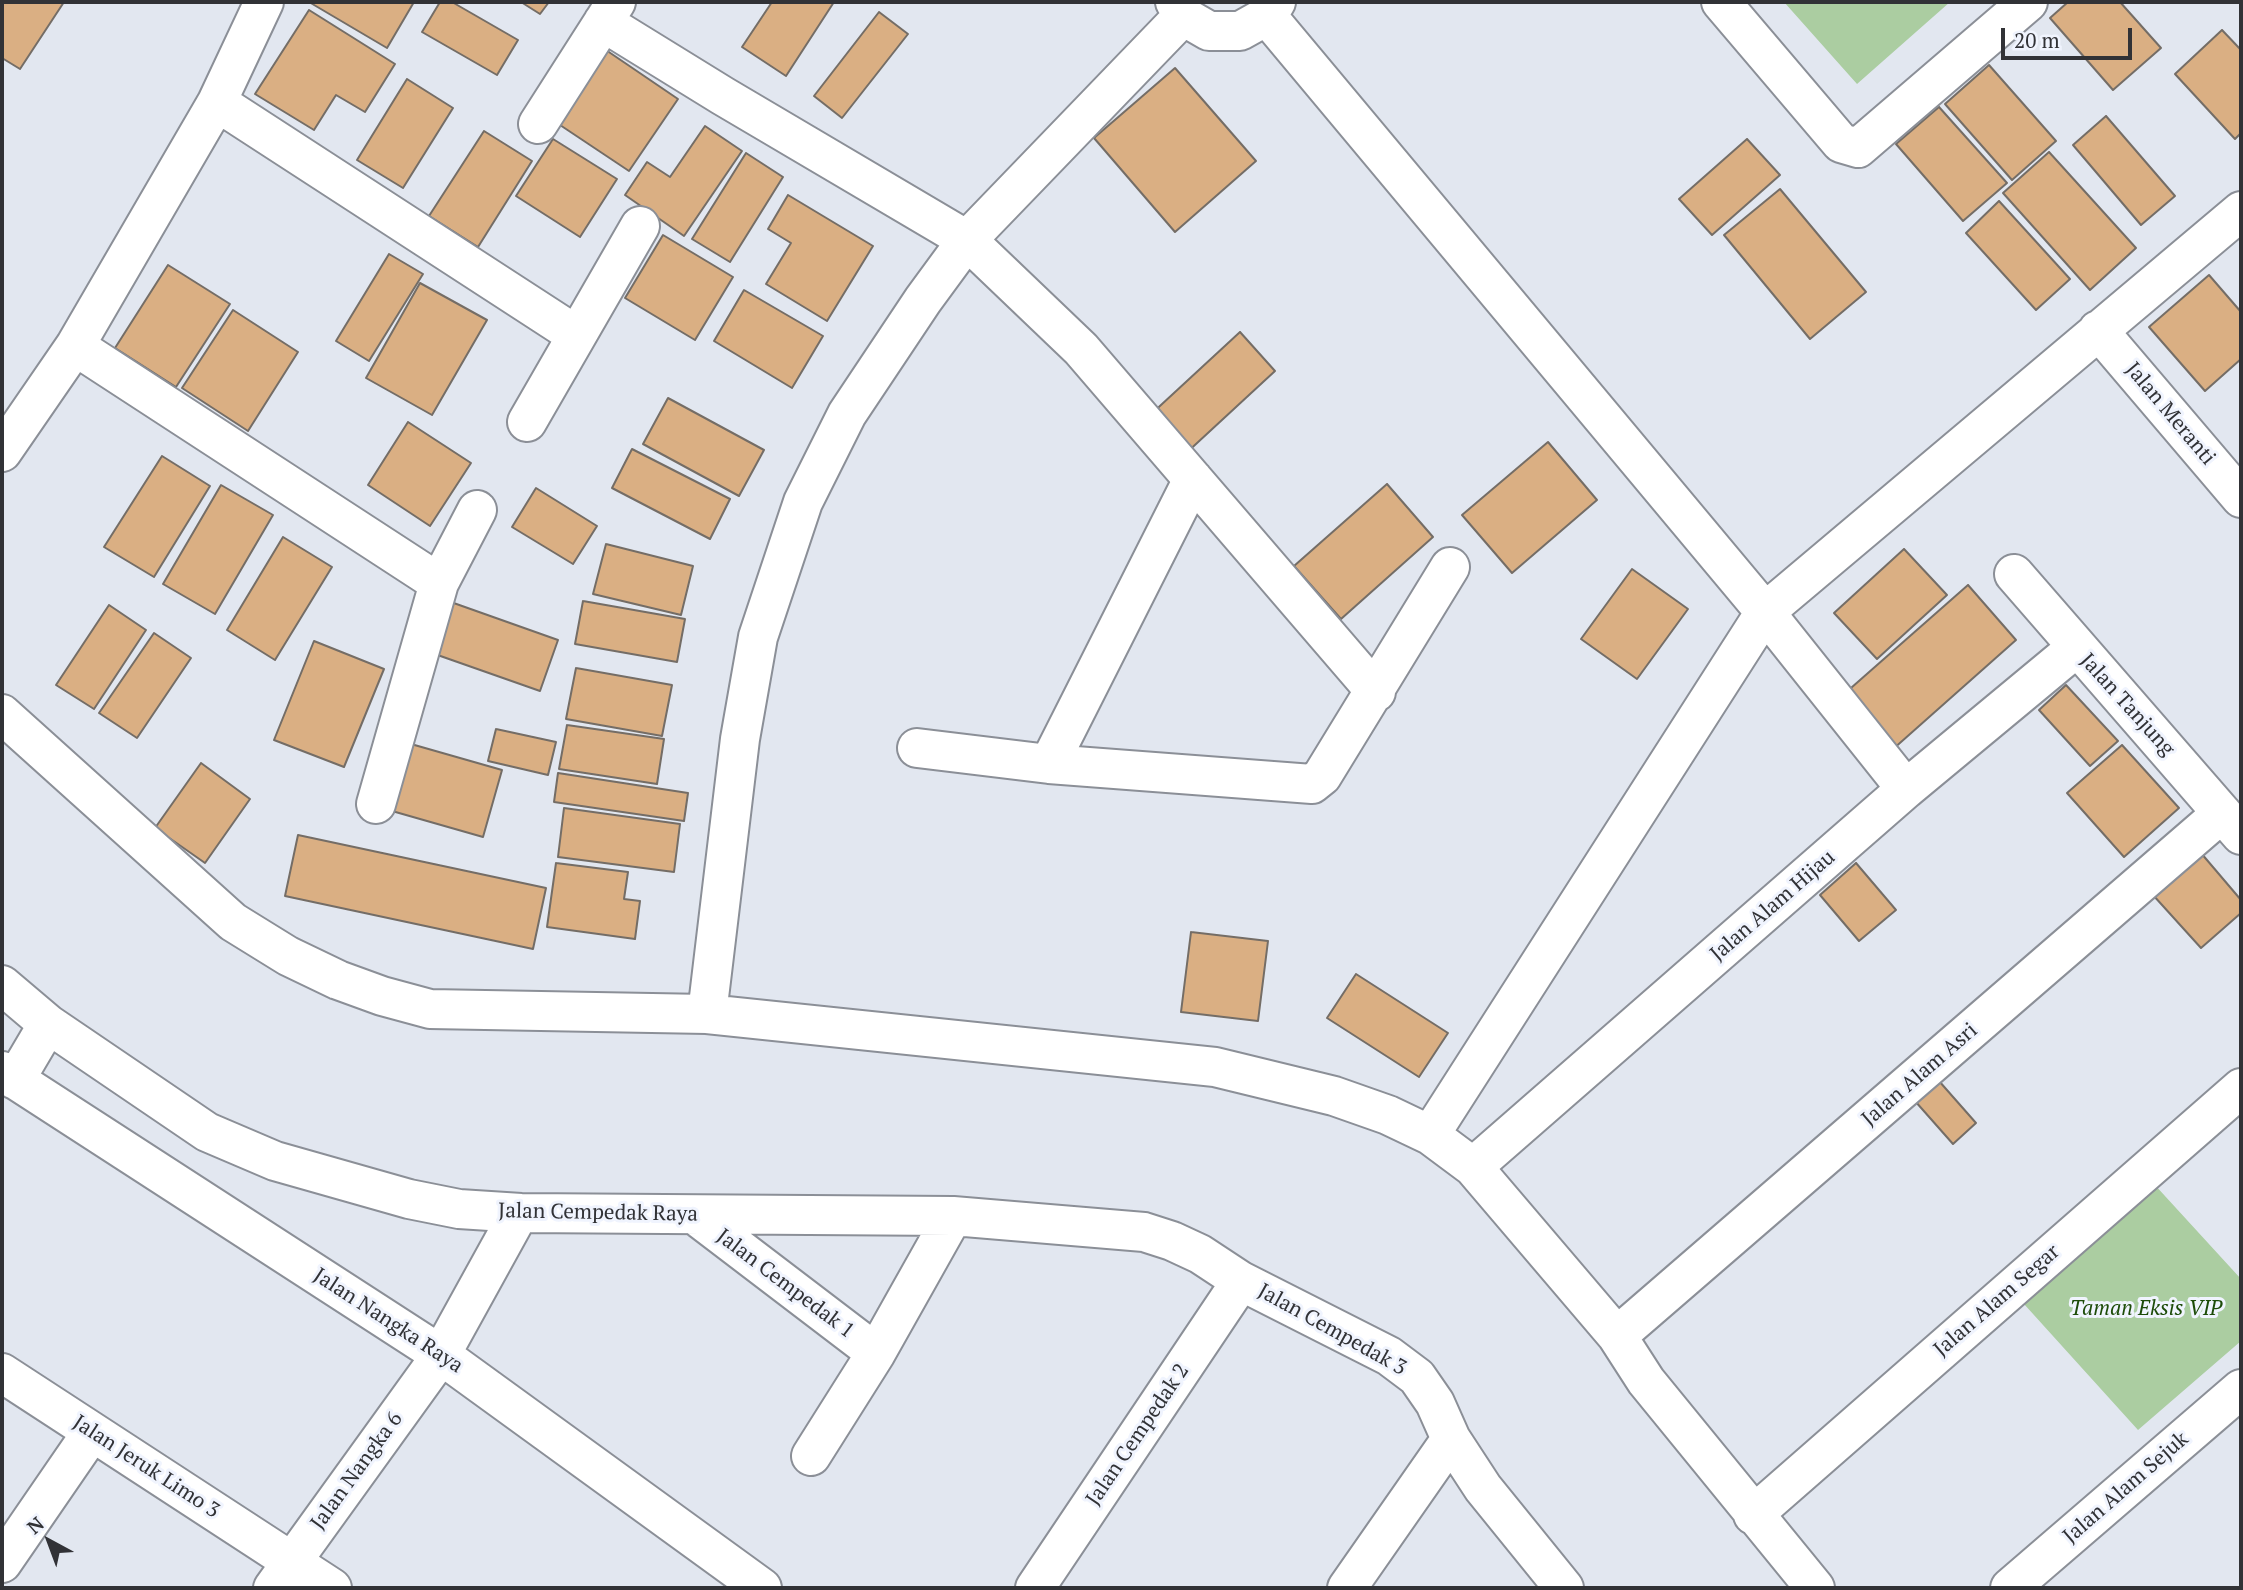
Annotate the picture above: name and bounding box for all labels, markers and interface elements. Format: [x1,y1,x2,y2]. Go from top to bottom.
scale bar [2005,14,2136,58]
text: 20 m [2014,26,2060,54]
street label: Jalan Meranti [2120,358,2220,470]
street label: Jalan Tanjung [2074,649,2180,761]
street label: Jalan Alam Hijau [1705,845,1841,967]
street label: Jalan Alam Asri [1857,1018,1983,1132]
street label: Jalan Cempedak Raya [498,1199,698,1227]
street label: Jalan Cempedak 1 [711,1224,859,1344]
street label: Jalan Alam Segar [1929,1240,2065,1362]
street label: Jalan Nangka Raya [308,1263,468,1379]
street label: Jalan Cempedak 3 [1253,1279,1411,1381]
park label: Taman Eksis VIP [2070,1296,2222,1322]
street label: Jalan Cempedak 2 [1081,1359,1195,1511]
street label: Jalan Nangka 6 [306,1407,408,1535]
street label: Jalan Jeruk Limo 3 [68,1410,224,1524]
street label: Jalan Alam Sejuk [2058,1427,2194,1549]
north arrow [14,1506,84,1576]
text: N [21,1511,49,1539]

